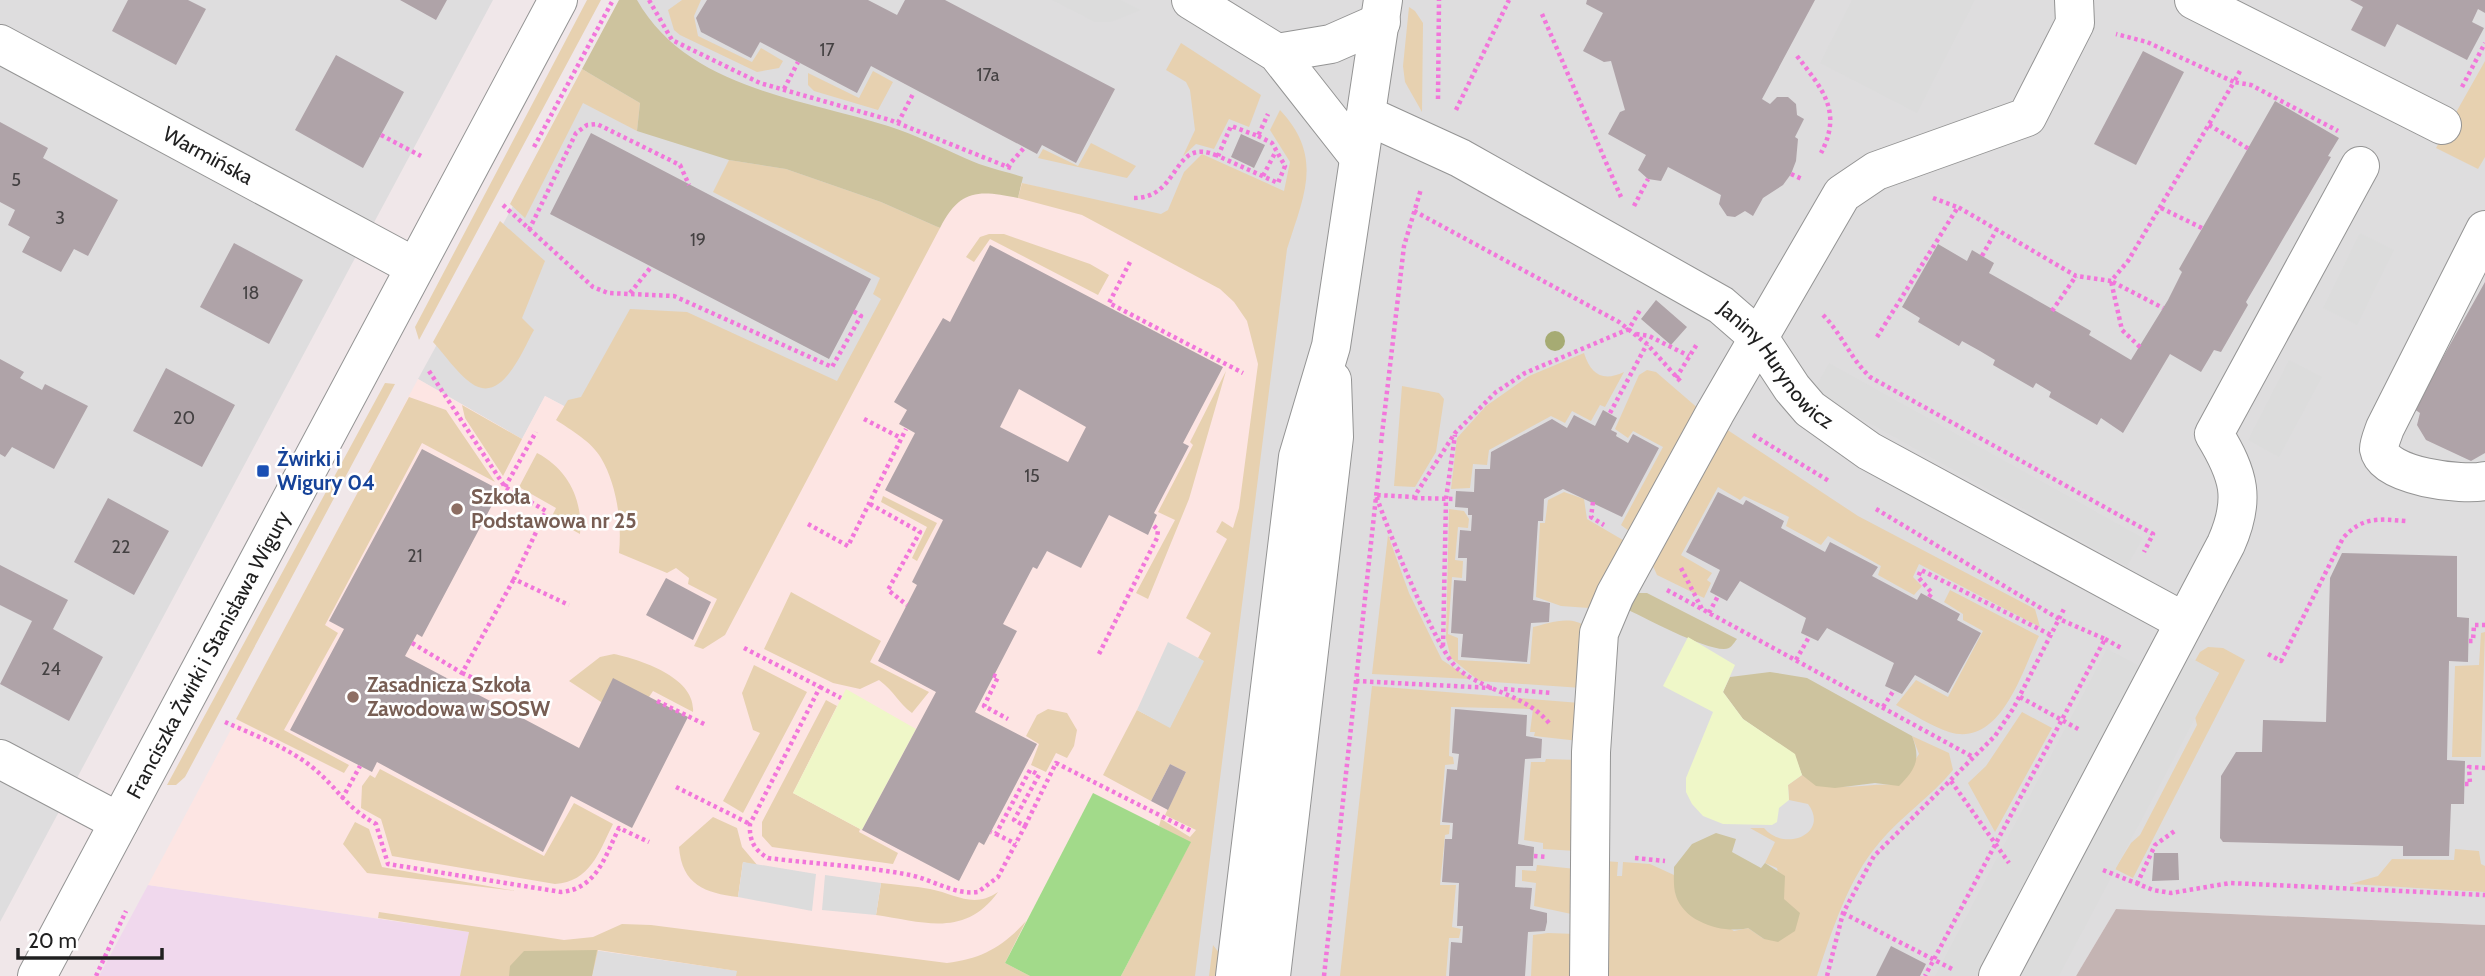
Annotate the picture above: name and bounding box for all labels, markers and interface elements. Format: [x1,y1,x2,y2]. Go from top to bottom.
house number: 17 [820,39,834,61]
house number: 17a [977,64,1000,86]
street label: Warmińska [159,121,257,190]
house number: 5 [11,169,21,191]
house number: 3 [55,207,65,229]
house number: 19 [690,229,706,251]
house number: 18 [243,282,259,304]
street label: Janiny Hurynowicz [1713,295,1839,434]
house number: 20 [173,407,195,429]
place label: Żwirki i Wigury 04 [277,446,375,495]
marker: Żwirki i Wigury 04 [255,463,271,479]
house number: 15 [1024,465,1040,487]
place label: Szkoła Podstawowa nr 25 [471,484,636,533]
marker: Szkoła Podstawowa nr 25 [449,501,465,517]
street label: Franciszka Żwirki i Stanisława Wigury [121,506,295,803]
house number: 22 [112,536,130,558]
house number: 21 [407,545,423,567]
house number: 24 [41,658,61,680]
place label: Zasadnicza Szkoła Zawodowa w SOSW [367,672,551,721]
marker: Zasadnicza Szkoła Zawodowa w SOSW [345,689,361,705]
scale bar [18,916,161,960]
text: 20 m [28,928,77,953]

